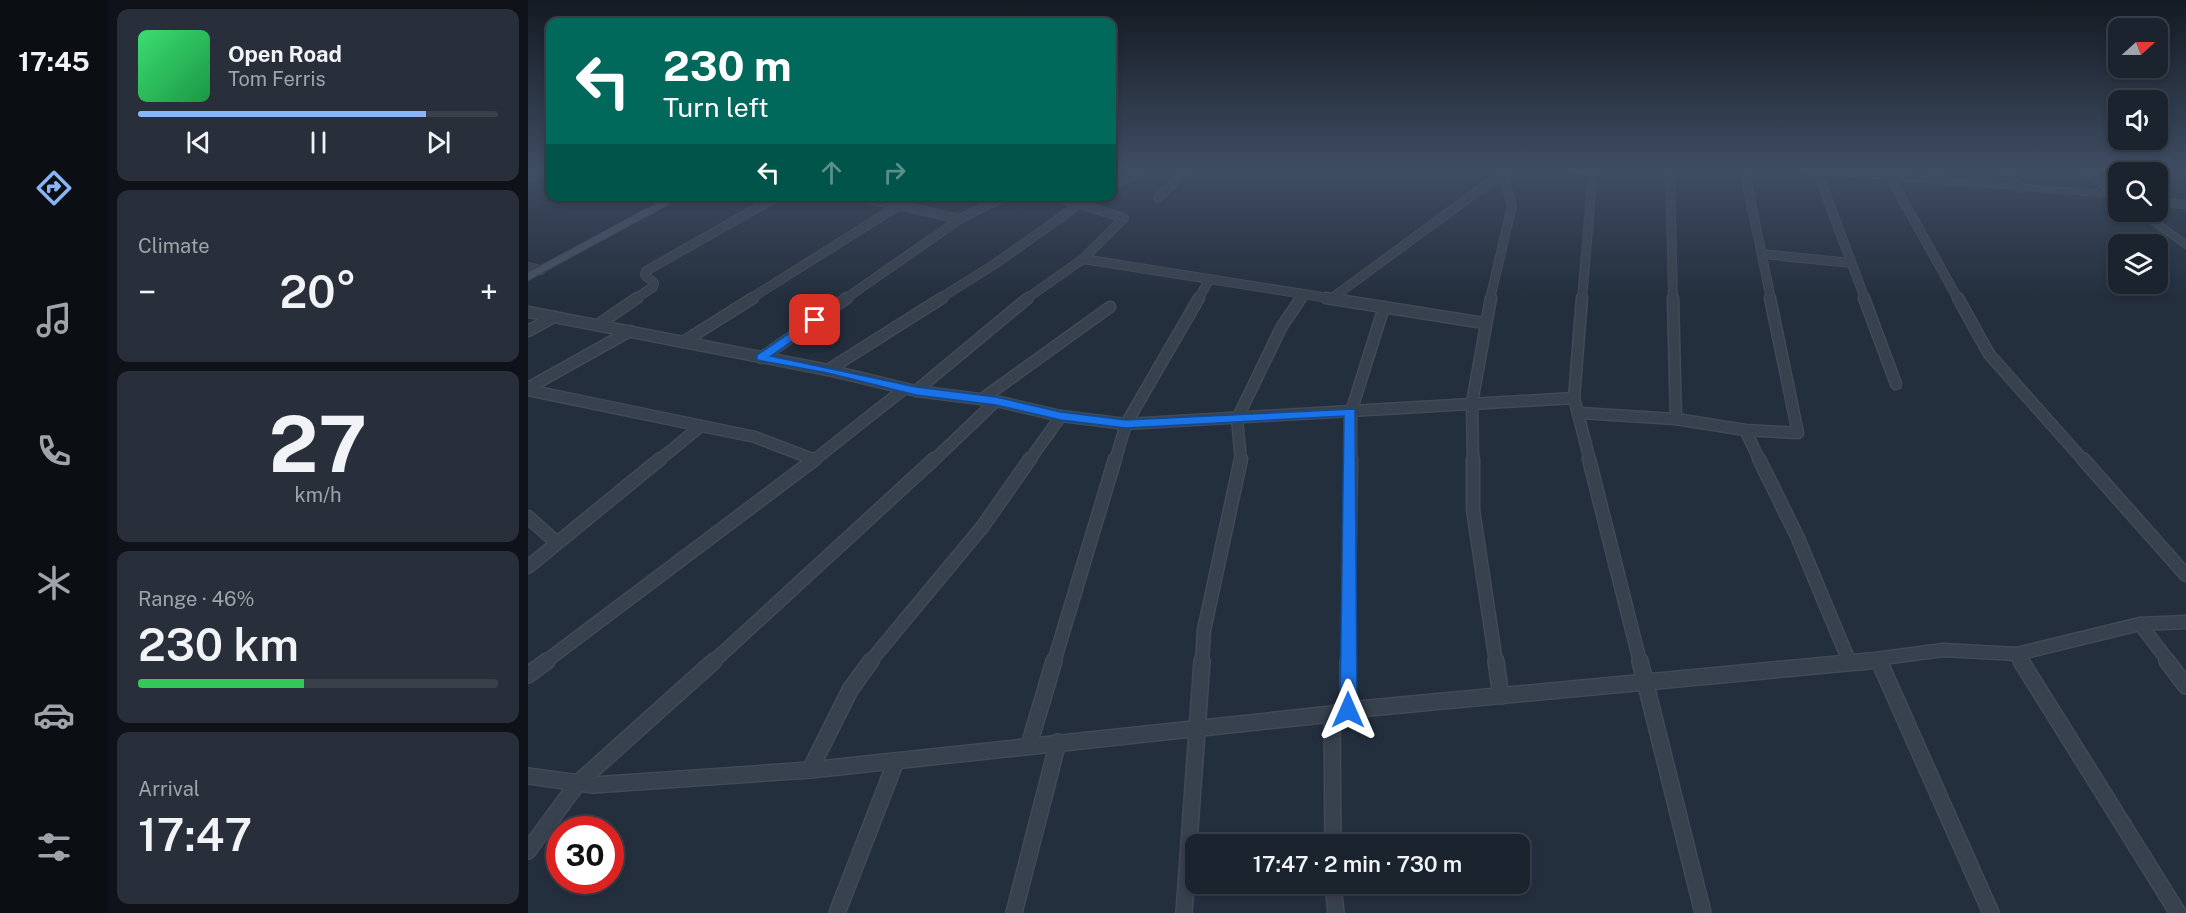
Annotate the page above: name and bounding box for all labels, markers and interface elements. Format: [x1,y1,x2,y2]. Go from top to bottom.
north arrow [2108,18,2168,78]
map controls [2108,18,2168,294]
text: Open Road [228,41,342,67]
text: 230 m [663,41,792,90]
icon: left [564,42,642,120]
text: 17:45 [18,45,90,77]
text: Tom Ferris [228,67,326,91]
button: sound [2108,90,2168,150]
text: Turn left [663,91,769,123]
icon: previous [182,126,215,159]
icon: pause [302,126,335,159]
icon: next [422,126,455,159]
icon: left [752,156,785,189]
icon: ahead [815,156,848,189]
icon: right [878,156,911,189]
button: search [2108,162,2168,222]
icon: directions [33,167,75,209]
text: Climate [138,234,210,258]
button: layers [2108,234,2168,294]
text: 20° [279,265,357,318]
text: − [138,273,156,311]
text: + [480,273,498,311]
pin [789,294,840,345]
icon: music [33,299,75,341]
icon: arrive [798,303,831,336]
text: 27 [269,398,367,490]
icon: phone [33,430,75,472]
text: km/h [294,483,342,507]
icon: climate [33,562,75,604]
text: Range · 46% [138,587,255,611]
text: 230 km [138,618,299,671]
position arrow [1316,678,1380,742]
icon: car [33,694,75,736]
text: Arrival [138,777,200,801]
text: 17:47 [138,808,252,861]
speed limit sign: 30 [546,816,624,894]
icon: filters [33,826,75,868]
text: 17:47 · 2 min · 730 m [1253,851,1462,877]

